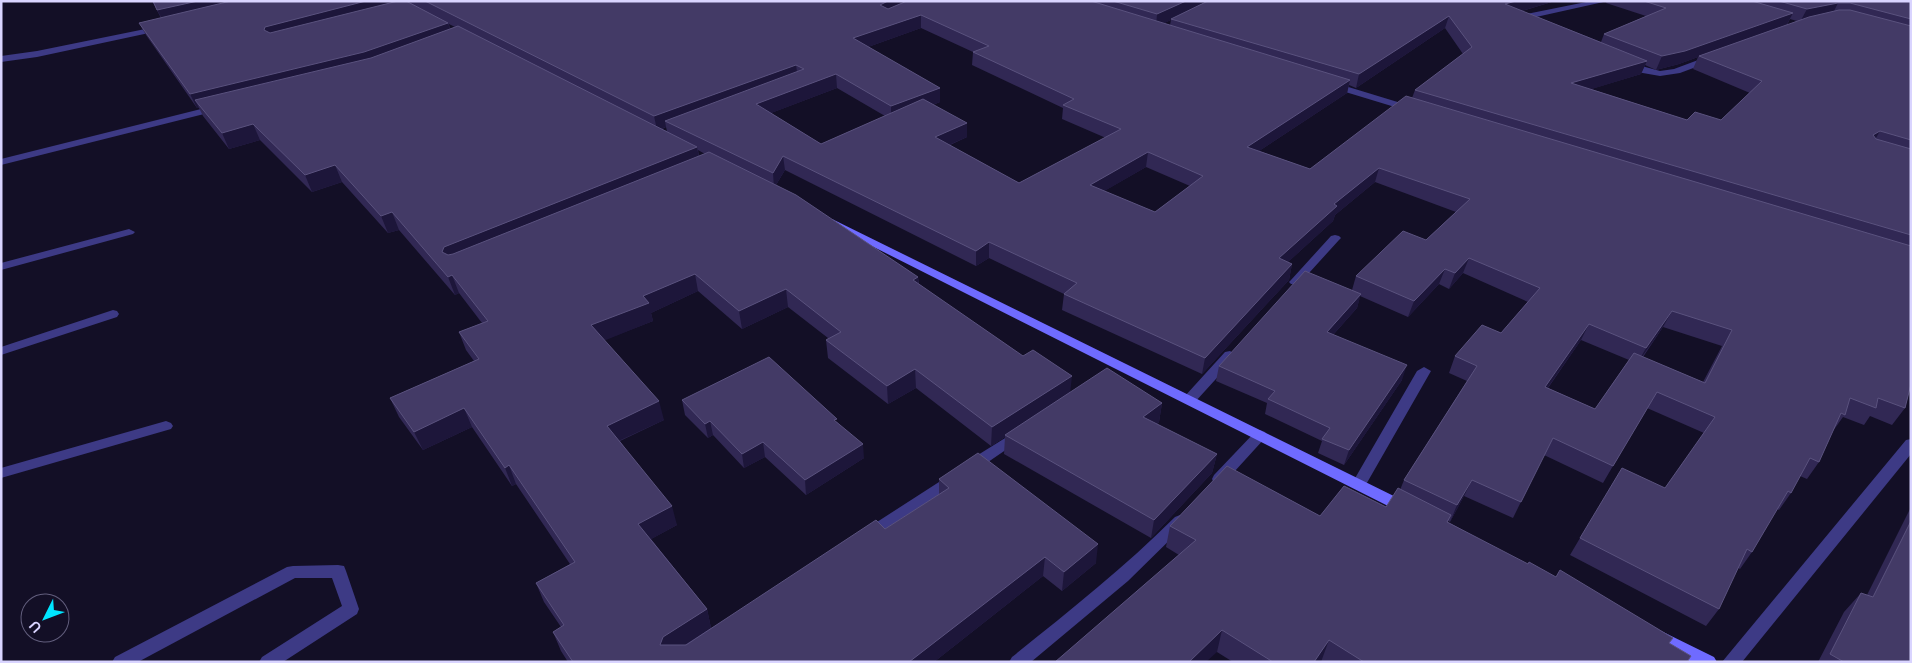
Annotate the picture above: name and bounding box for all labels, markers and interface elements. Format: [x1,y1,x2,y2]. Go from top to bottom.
north arrow [20,593,70,643]
text: U [25,617,45,637]

